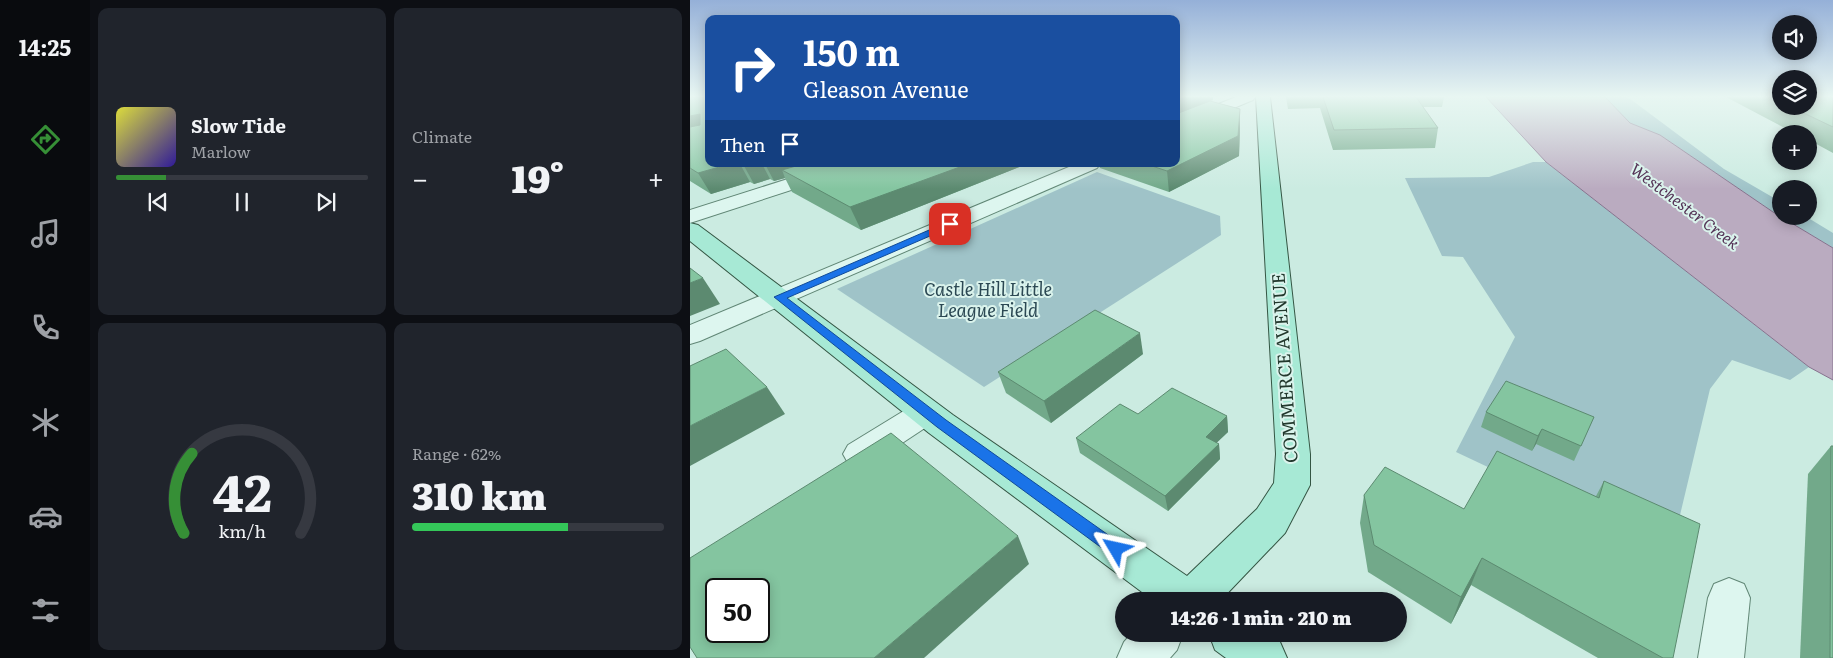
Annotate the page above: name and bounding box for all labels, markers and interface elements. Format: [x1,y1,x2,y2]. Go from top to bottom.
map controls [1772,15,1817,225]
button: sound [1772,15,1817,60]
text: 150 m [803,25,900,77]
text: 14:25 [19,30,71,63]
icon: right [720,35,785,100]
button: layers [1772,70,1817,115]
text: Gleason Avenue [803,72,969,105]
text: Slow Tide [191,111,286,139]
icon: directions [28,122,63,157]
text: Climate [412,124,472,148]
button: + [1772,125,1817,170]
text: Then [720,130,766,158]
icon: arrive [776,130,804,158]
text: Marlow [191,139,251,163]
text: 19° [512,148,564,205]
text: − [412,156,428,198]
text: + [648,156,664,198]
water label: Westchester Creek [1626,156,1745,254]
button: − [1772,180,1817,225]
icon: previous [144,188,172,216]
icon: pause [228,188,256,216]
icon: next [312,188,340,216]
pin [929,203,971,245]
icon: arrive [936,210,964,238]
icon: music [28,216,63,251]
street label: COMMERCE AVENUE [1263,272,1304,464]
park label: Castle Hill Little League Field [924,275,1052,323]
icon: phone [28,310,63,345]
icon: climate [28,405,63,440]
text: Range · 62% [412,441,501,465]
text: 42 [212,451,272,528]
text: 310 km [412,465,547,522]
icon: car [28,499,63,534]
text: km/h [218,517,266,544]
position arrow [1089,522,1141,574]
speed limit sign: 50 [705,578,770,643]
icon: filters [28,593,63,628]
text: 14:26 · 1 min · 210 m [1171,603,1351,631]

